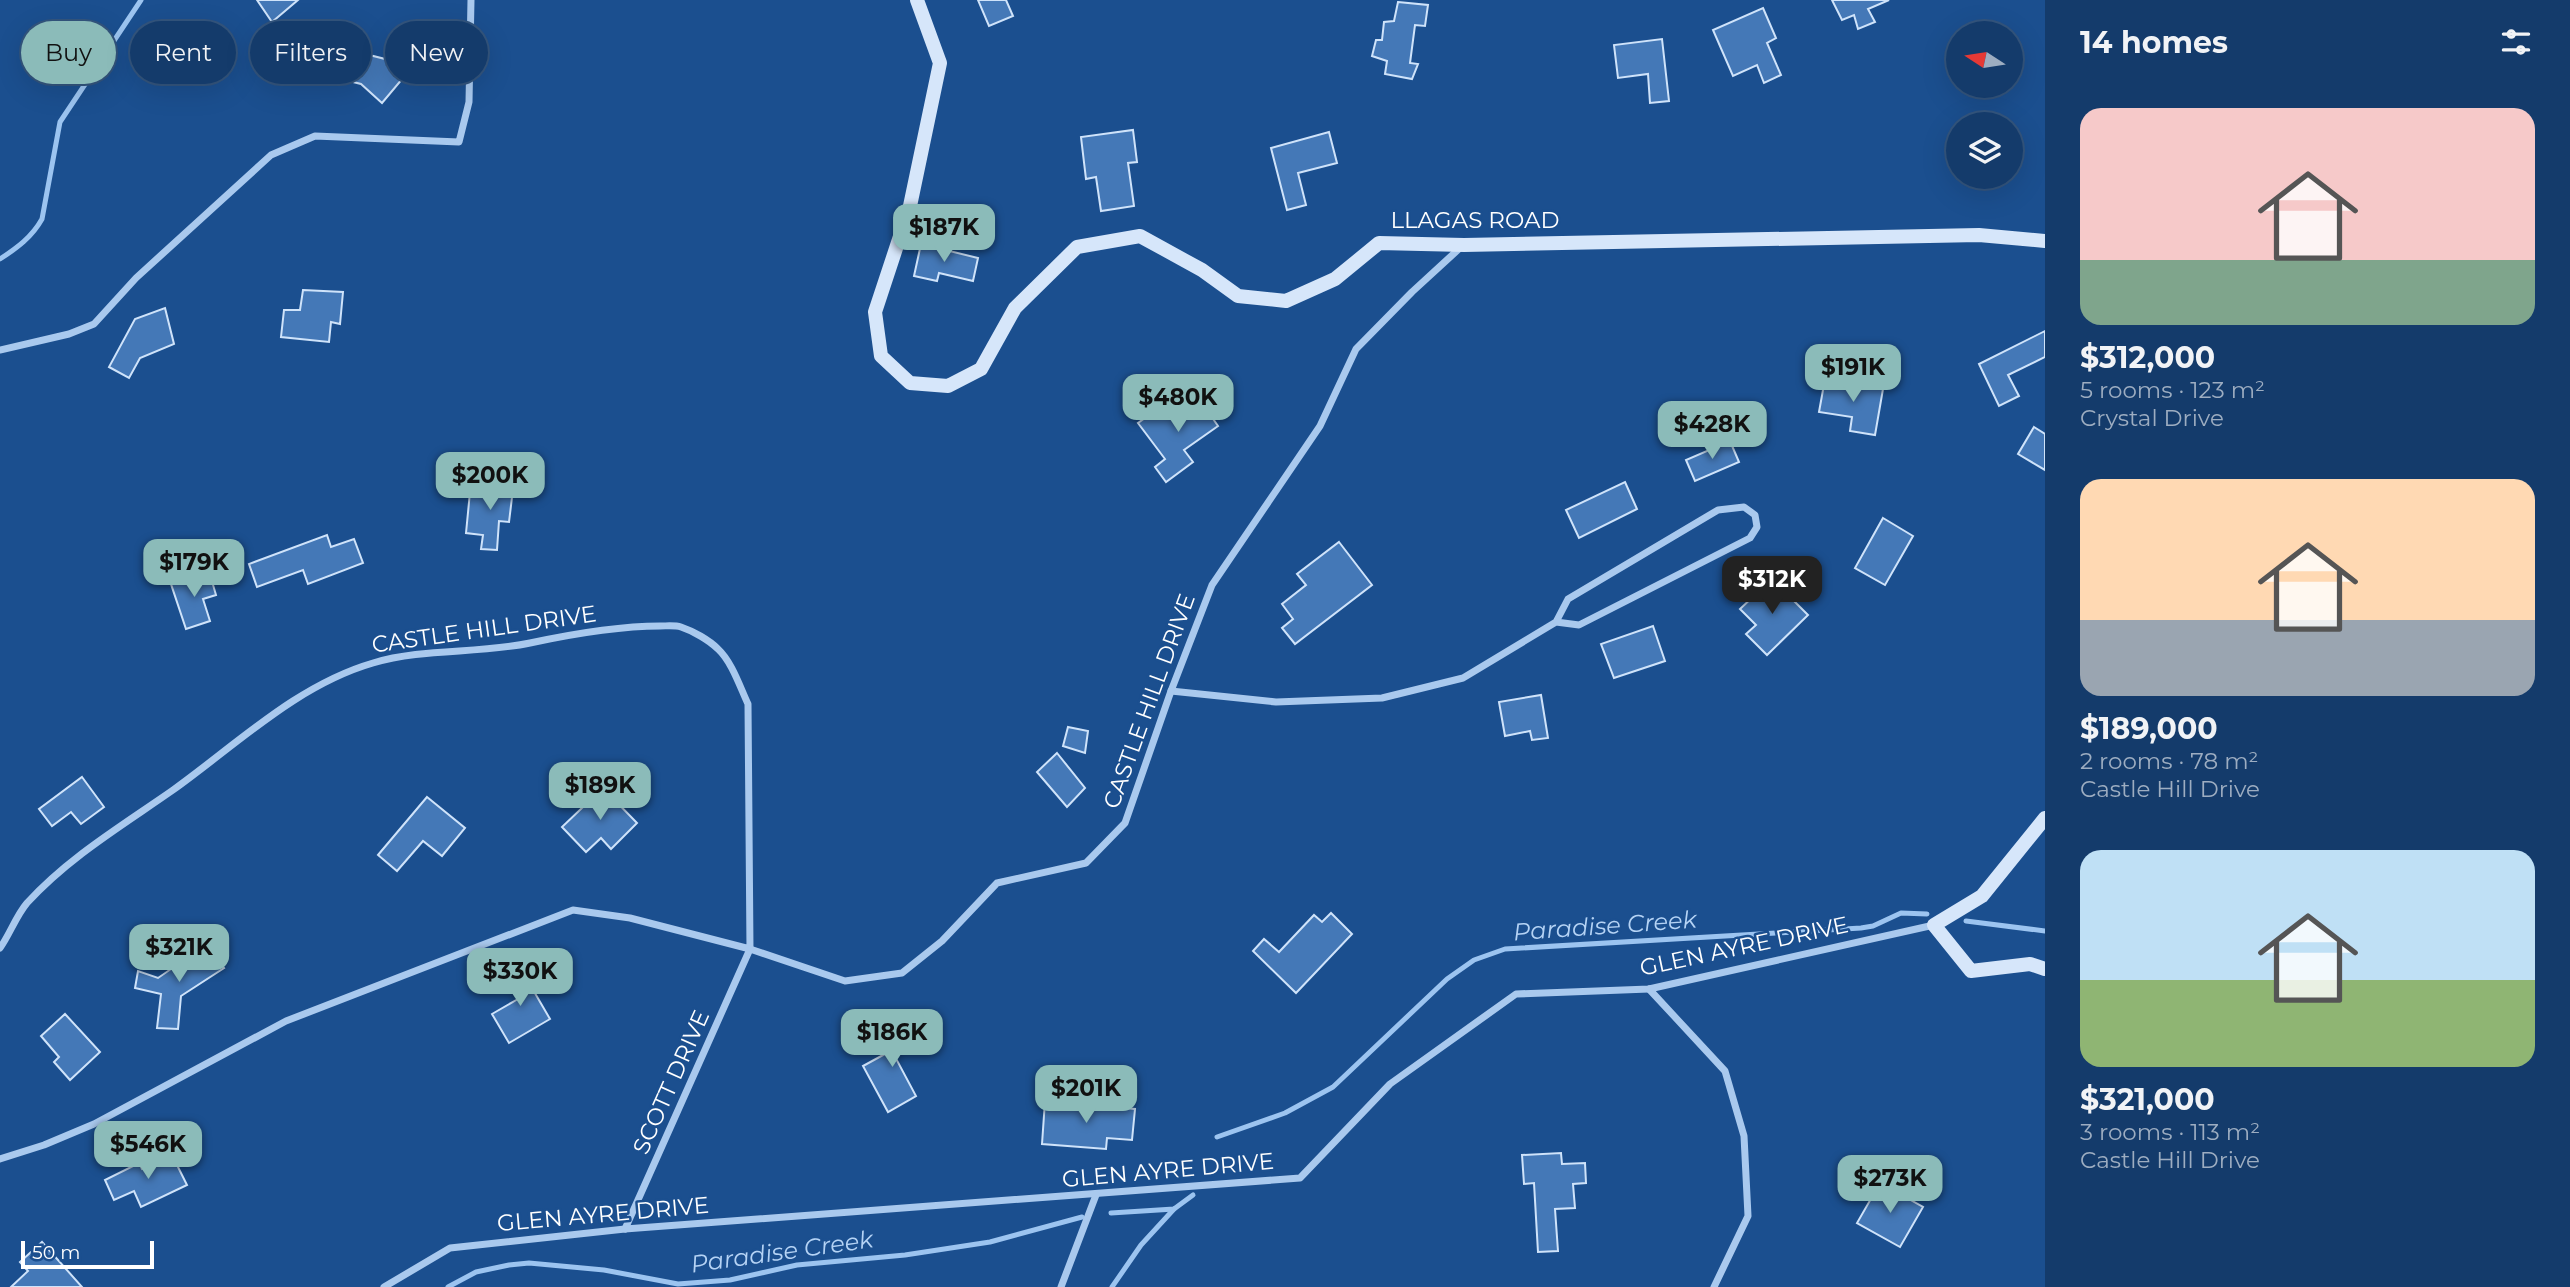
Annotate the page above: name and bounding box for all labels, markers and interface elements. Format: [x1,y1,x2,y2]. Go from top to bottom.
chip: Buy [21,21,116,84]
chip: Rent [130,21,236,84]
chip: Filters [250,21,371,84]
chip: New [385,21,488,84]
north arrow [1946,21,2023,98]
map controls [1946,21,2023,189]
icon: filters [2497,23,2535,61]
text: 14 homes [2080,24,2228,61]
button: layers [1946,112,2023,189]
icon: home [2245,153,2371,279]
pin: $187K [895,204,993,264]
street label: LLAGAS ROAD [1391,206,1559,234]
text: $187K [909,213,979,241]
text: $312,000 [2080,339,2215,376]
pin: $191K [1804,344,1902,404]
text: $191K [1821,353,1885,381]
pin: $480K [1129,374,1227,434]
text: 5 rooms · 123 m² [2080,376,2265,404]
text: $480K [1139,383,1217,411]
pin: $428K [1663,402,1761,461]
text: Crystal Drive [2080,404,2224,432]
text: $428K [1674,410,1750,438]
pin: $200K [441,452,539,512]
text: $200K [452,461,528,489]
icon: home [2245,524,2371,650]
pin: $179K [145,540,243,599]
text: $179K [159,548,229,576]
pin: $312K [1723,556,1821,616]
text: $312K [1738,565,1806,593]
street label: CASTLE HILL DRIVE [1097,590,1201,812]
street label: CASTLE HILL DRIVE [370,599,598,659]
text: $189,000 [2080,710,2218,747]
text: 2 rooms · 78 m² [2080,747,2258,775]
pin: $189K [551,762,649,822]
text: $189K [565,771,635,799]
text: Castle Hill Drive [2080,775,2260,803]
icon: home [2245,895,2371,1021]
water label: Paradise Creek [1512,905,1699,946]
street label: GLEN AYRE DRIVE [1637,910,1851,982]
pin: $321K [130,925,228,984]
text: $321K [145,933,213,961]
pin: $330K [471,948,569,1008]
text: $330K [483,957,557,985]
street label: SCOTT DRIVE [627,1006,715,1158]
pin: $186K [843,1010,941,1069]
text: $186K [857,1018,927,1046]
pin: $201K [1037,1066,1135,1125]
text: $201K [1051,1074,1121,1102]
text: $321,000 [2080,1081,2215,1118]
text: 3 rooms · 113 m² [2080,1118,2260,1146]
pin: $546K [99,1122,197,1181]
text: $546K [110,1130,186,1158]
text: Castle Hill Drive [2080,1146,2260,1174]
street label: GLEN AYRE DRIVE [1061,1147,1275,1193]
pin: $273K [1841,1156,1939,1215]
text: $273K [1854,1164,1926,1192]
street label: GLEN AYRE DRIVE [496,1191,710,1237]
water label: Paradise Creek [689,1224,877,1279]
scale bar [21,1238,154,1270]
text: 50 m [32,1241,80,1264]

